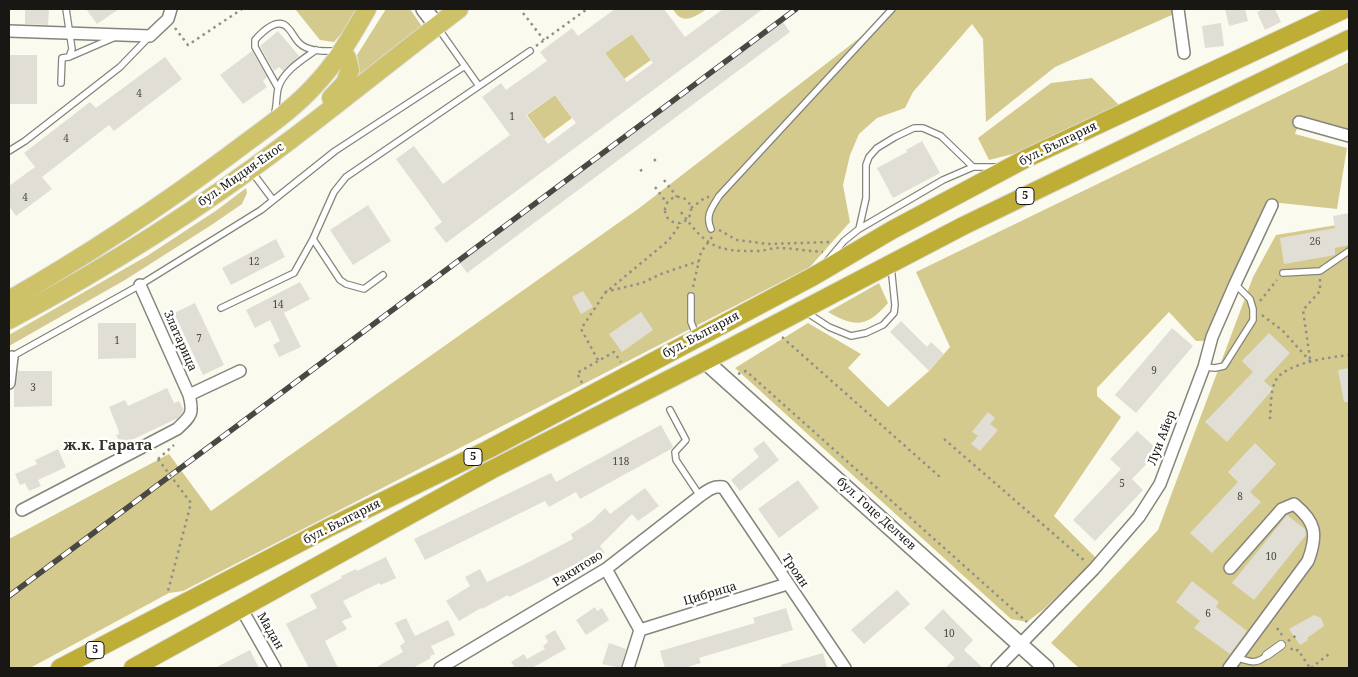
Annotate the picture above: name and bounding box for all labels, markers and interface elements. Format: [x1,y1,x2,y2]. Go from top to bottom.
house number: 4 [136,88,142,100]
house number: 1 [509,111,515,123]
street label: бул. България [1017,119,1099,169]
house number: 4 [63,133,69,145]
street label: бул. Мидия-Енос [195,140,287,210]
road number: 5 [1016,188,1034,205]
house number: 4 [22,192,28,204]
house number: 26 [1309,236,1321,248]
house number: 12 [248,256,260,268]
house number: 14 [272,299,284,311]
street label: Златарица [160,308,200,374]
street label: бул. България [660,309,742,361]
house number: 7 [196,333,202,345]
house number: 1 [114,335,120,347]
house number: 9 [1151,365,1157,377]
house number: 3 [30,382,36,394]
street label: Луи Айер [1145,409,1179,467]
district label: ж.к. Гарата [64,437,152,455]
road number: 5 [464,448,482,466]
house number: 118 [613,456,629,468]
street label: бул. Гоце Делчев [833,475,919,553]
house number: 5 [1119,478,1125,490]
house number: 8 [1237,491,1243,503]
street label: бул. България [301,496,383,548]
street label: Ракитово [550,548,606,590]
house number: 10 [1265,551,1277,563]
street label: Троян [779,552,811,590]
street label: Цибрица [682,579,738,609]
house number: 6 [1205,608,1211,620]
street label: Мадан [254,610,286,652]
house number: 10 [943,628,955,640]
road number: 5 [86,642,104,658]

